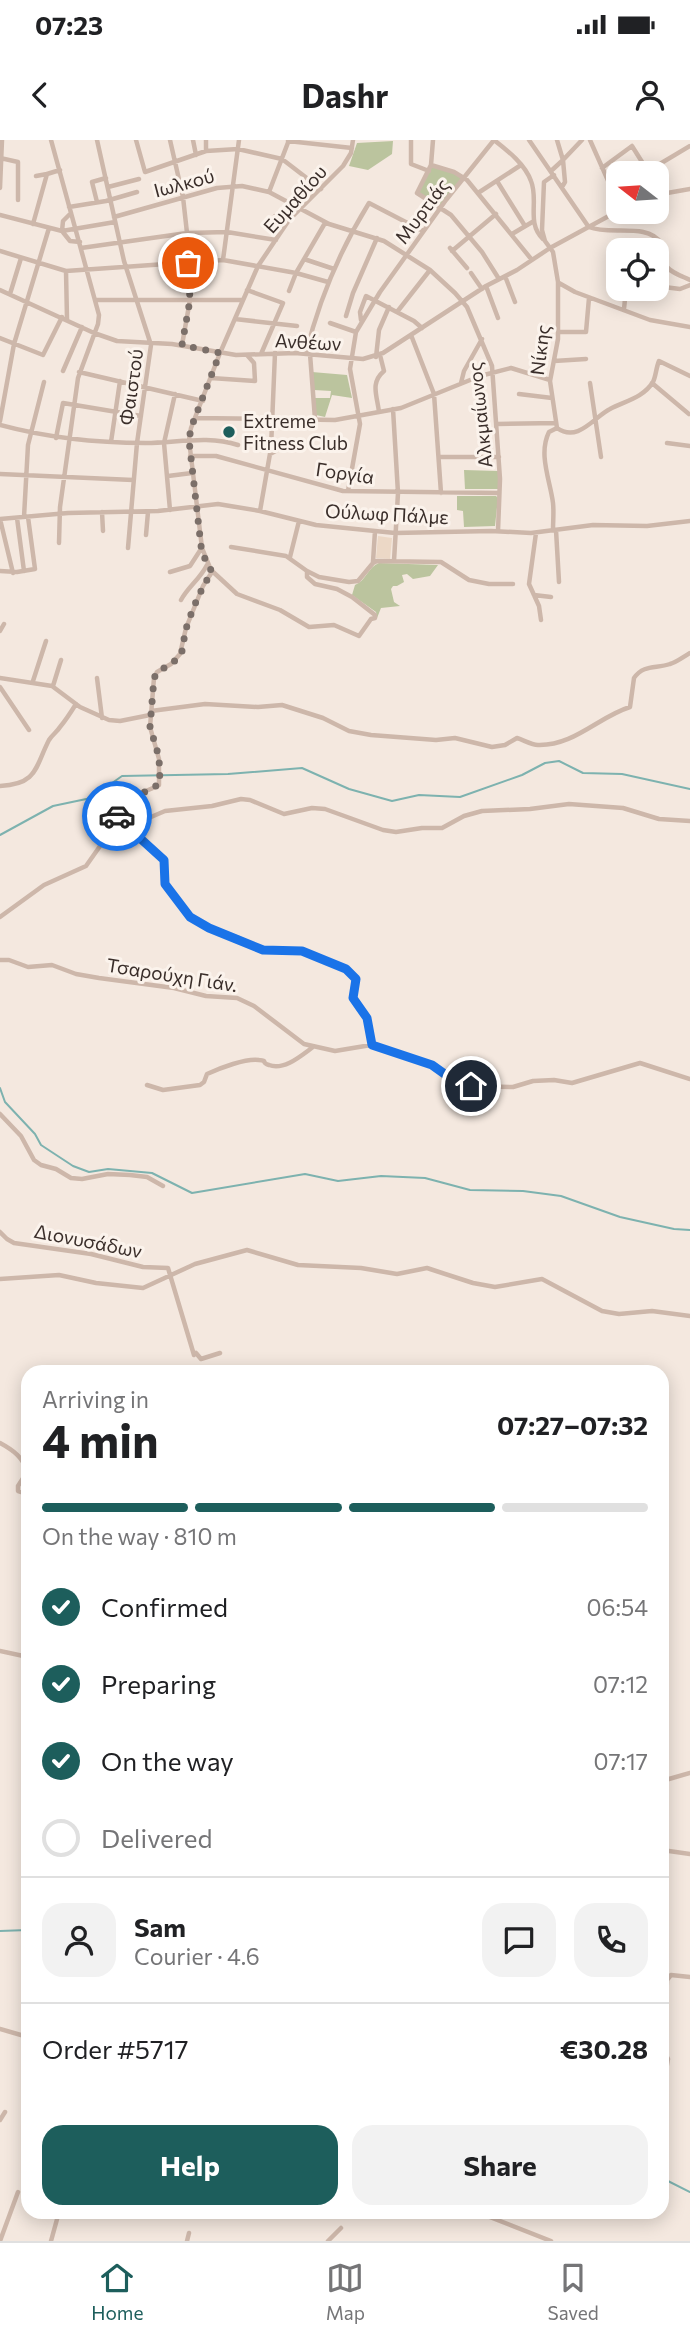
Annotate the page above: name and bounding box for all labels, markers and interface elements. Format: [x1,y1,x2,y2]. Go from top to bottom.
text: 07:23 [35,9,103,40]
text: Dashr [302,75,388,115]
icon: back [21,76,59,114]
icon: person [631,76,669,114]
street label: Ευμαθίου [258,160,331,237]
north arrow [606,161,668,224]
map controls [606,161,669,301]
street label: Ιωλκού [151,163,217,202]
street label: Μυρτιάς [390,174,454,248]
pin [158,233,218,293]
button: locate [606,238,669,301]
icon: bag [169,244,207,282]
street label: Νίκης [525,323,554,377]
street label: Ανθέων [274,328,342,355]
street label: Φαιστού [114,347,147,427]
street label: Αλκμαίωνος [463,361,496,469]
place label: Extreme Fitness Club [243,409,348,454]
marker: Extreme Fitness Club [221,424,237,440]
street label: Γοργία [315,457,376,488]
street label: Ούλωφ Πάλμε [325,499,449,528]
courier [82,781,152,851]
icon: car [98,797,136,835]
street label: Τσαρούχη Γιάν. [105,953,239,996]
pin [441,1056,501,1116]
icon: home [452,1067,490,1105]
street label: Διονυσάδων [32,1219,144,1262]
text: Arriving in [42,1385,149,1413]
text: 07:27–07:32 [497,1409,648,1440]
text: 4 min [42,1411,159,1467]
text: On the way · 810 m [42,1522,237,1550]
icon: check [42,1588,80,1626]
text: Confirmed [101,1591,228,1622]
text: 06:54 [587,1593,648,1621]
icon: check [42,1665,80,1703]
text: Preparing [101,1668,216,1699]
text: 07:12 [593,1670,648,1698]
icon: check [42,1742,80,1780]
text: On the way [101,1745,234,1776]
text: 07:17 [594,1747,648,1775]
text: Delivered [101,1822,212,1853]
button: person [42,1903,116,1977]
button: chat [482,1903,556,1977]
button: phone [574,1903,648,1977]
text: Sam [134,1911,186,1942]
text: Courier · 4.6 [134,1942,260,1970]
text: Order #5717 [42,2033,189,2064]
text: €30.28 [560,2033,648,2064]
button: Help [42,2125,338,2205]
button: Share [352,2125,648,2205]
tab: Home [91,2259,143,2324]
tab: Map [326,2259,365,2324]
tab: Saved [547,2259,599,2324]

